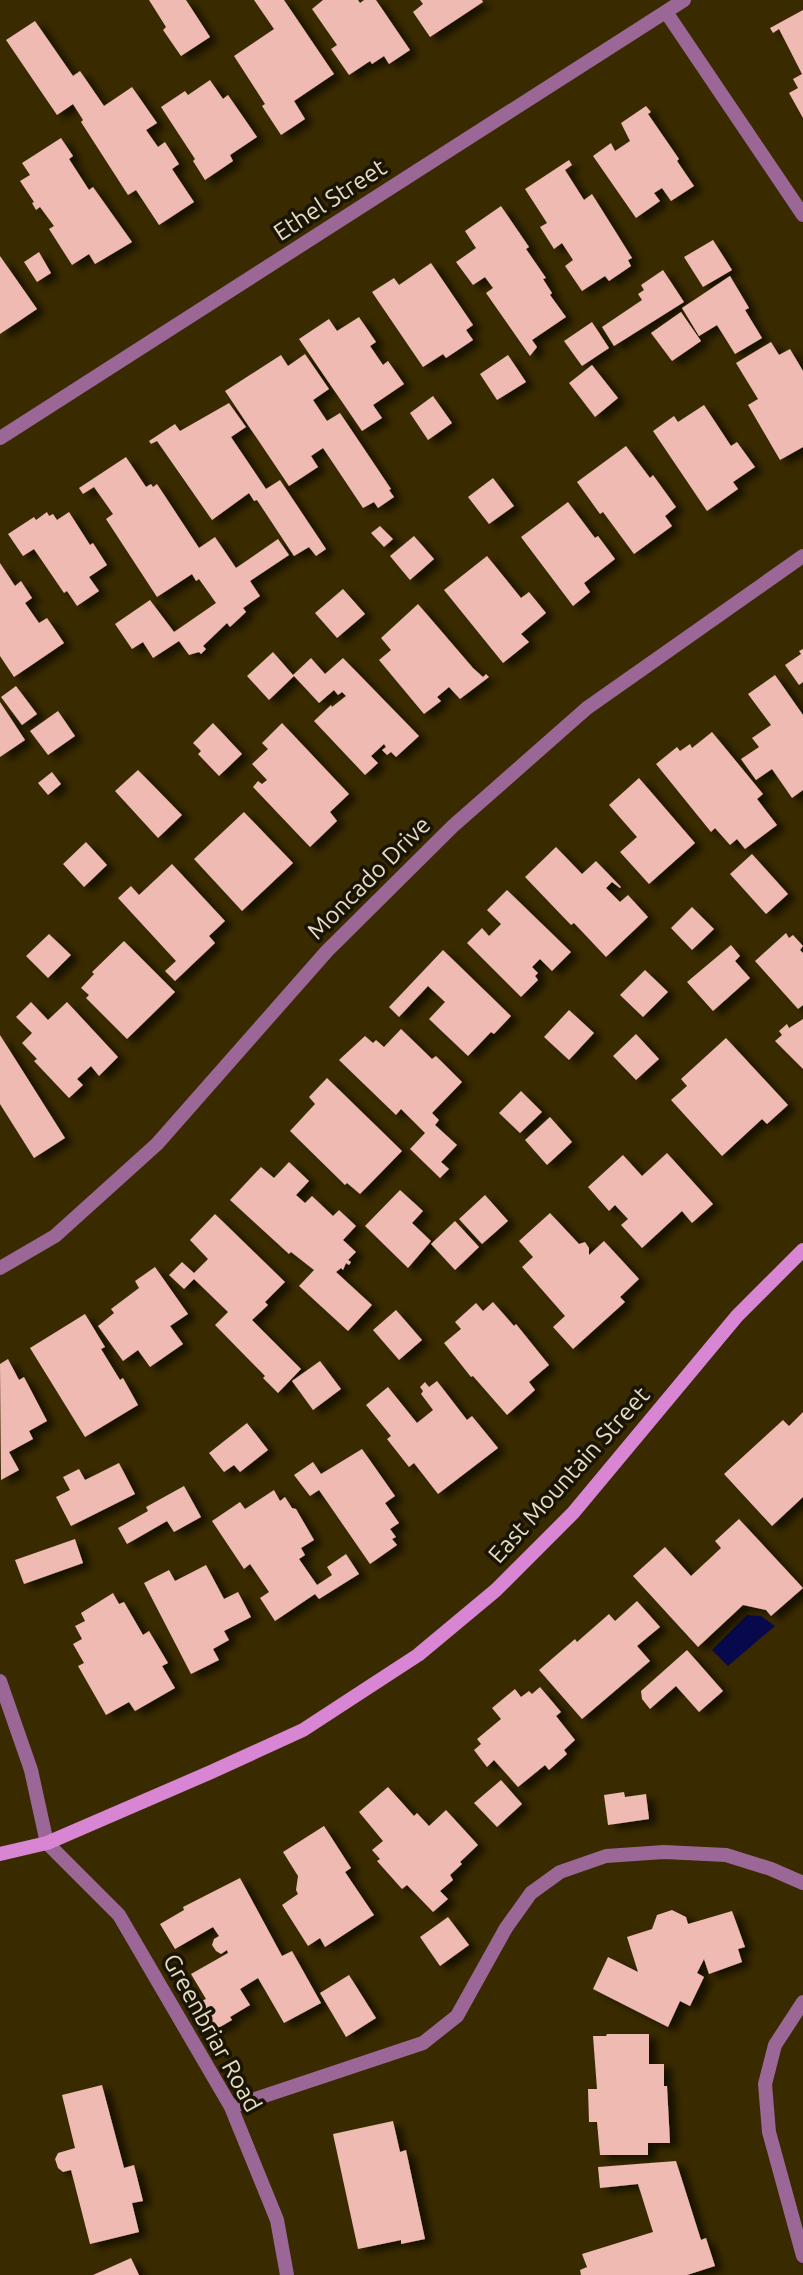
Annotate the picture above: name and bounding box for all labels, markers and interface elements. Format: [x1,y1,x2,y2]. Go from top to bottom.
street label: Ethel Street [268,153,391,246]
street label: Moncado Drive [302,811,436,945]
street label: East Mountain Street [483,1381,655,1568]
street label: Greenbriar Road [158,1949,267,2116]

